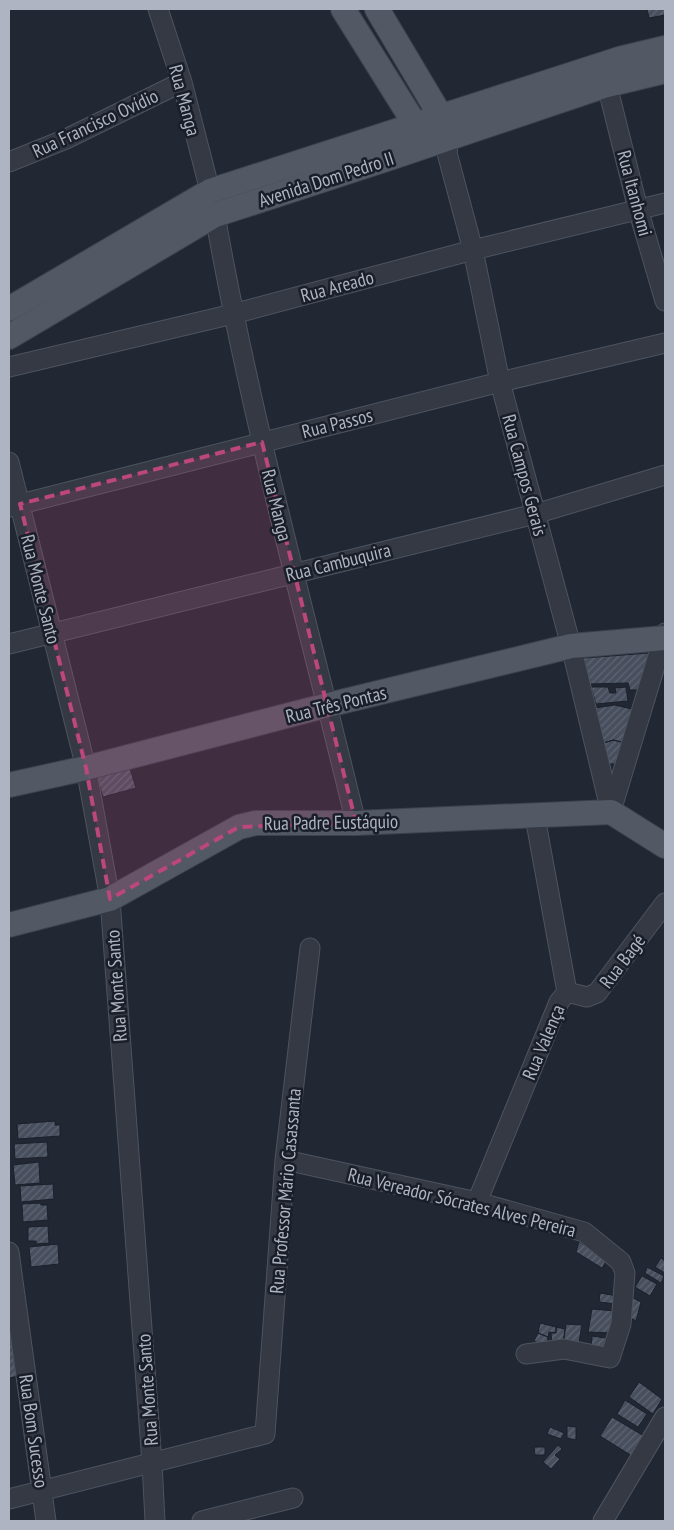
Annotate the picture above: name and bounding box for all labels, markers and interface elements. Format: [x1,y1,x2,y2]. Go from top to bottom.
street label: Rua Manga [164,62,206,138]
street label: Rua Francisco Ovídio [28,83,162,163]
street label: Avenida Dom Pedro II [255,146,397,212]
street label: Rua Itanhomi [612,148,658,238]
street label: Rua Areado [298,265,376,307]
street label: Rua Passos [299,403,375,443]
street label: Rua Campos Gerais [497,412,553,538]
street label: Rua Manga [257,467,297,543]
street label: Rua Monte Santo [16,532,66,646]
street label: Rua Cambuquira [283,537,393,587]
street label: Rua Três Pontas [283,680,389,728]
street label: Rua Padre Eustáquio [264,809,398,835]
street label: Rua Monte Santo [100,929,132,1043]
street label: Rua Bagé [594,929,650,993]
street label: Rua Valença [516,1001,570,1083]
street label: Rua Professor Mário Casassanta [264,1087,306,1295]
street label: Rua Vereador Sócrates Alves Pereira [345,1162,579,1242]
street label: Rua Monte Santo [131,1333,163,1447]
street label: Rua Bom Sucesso [14,1373,54,1489]

